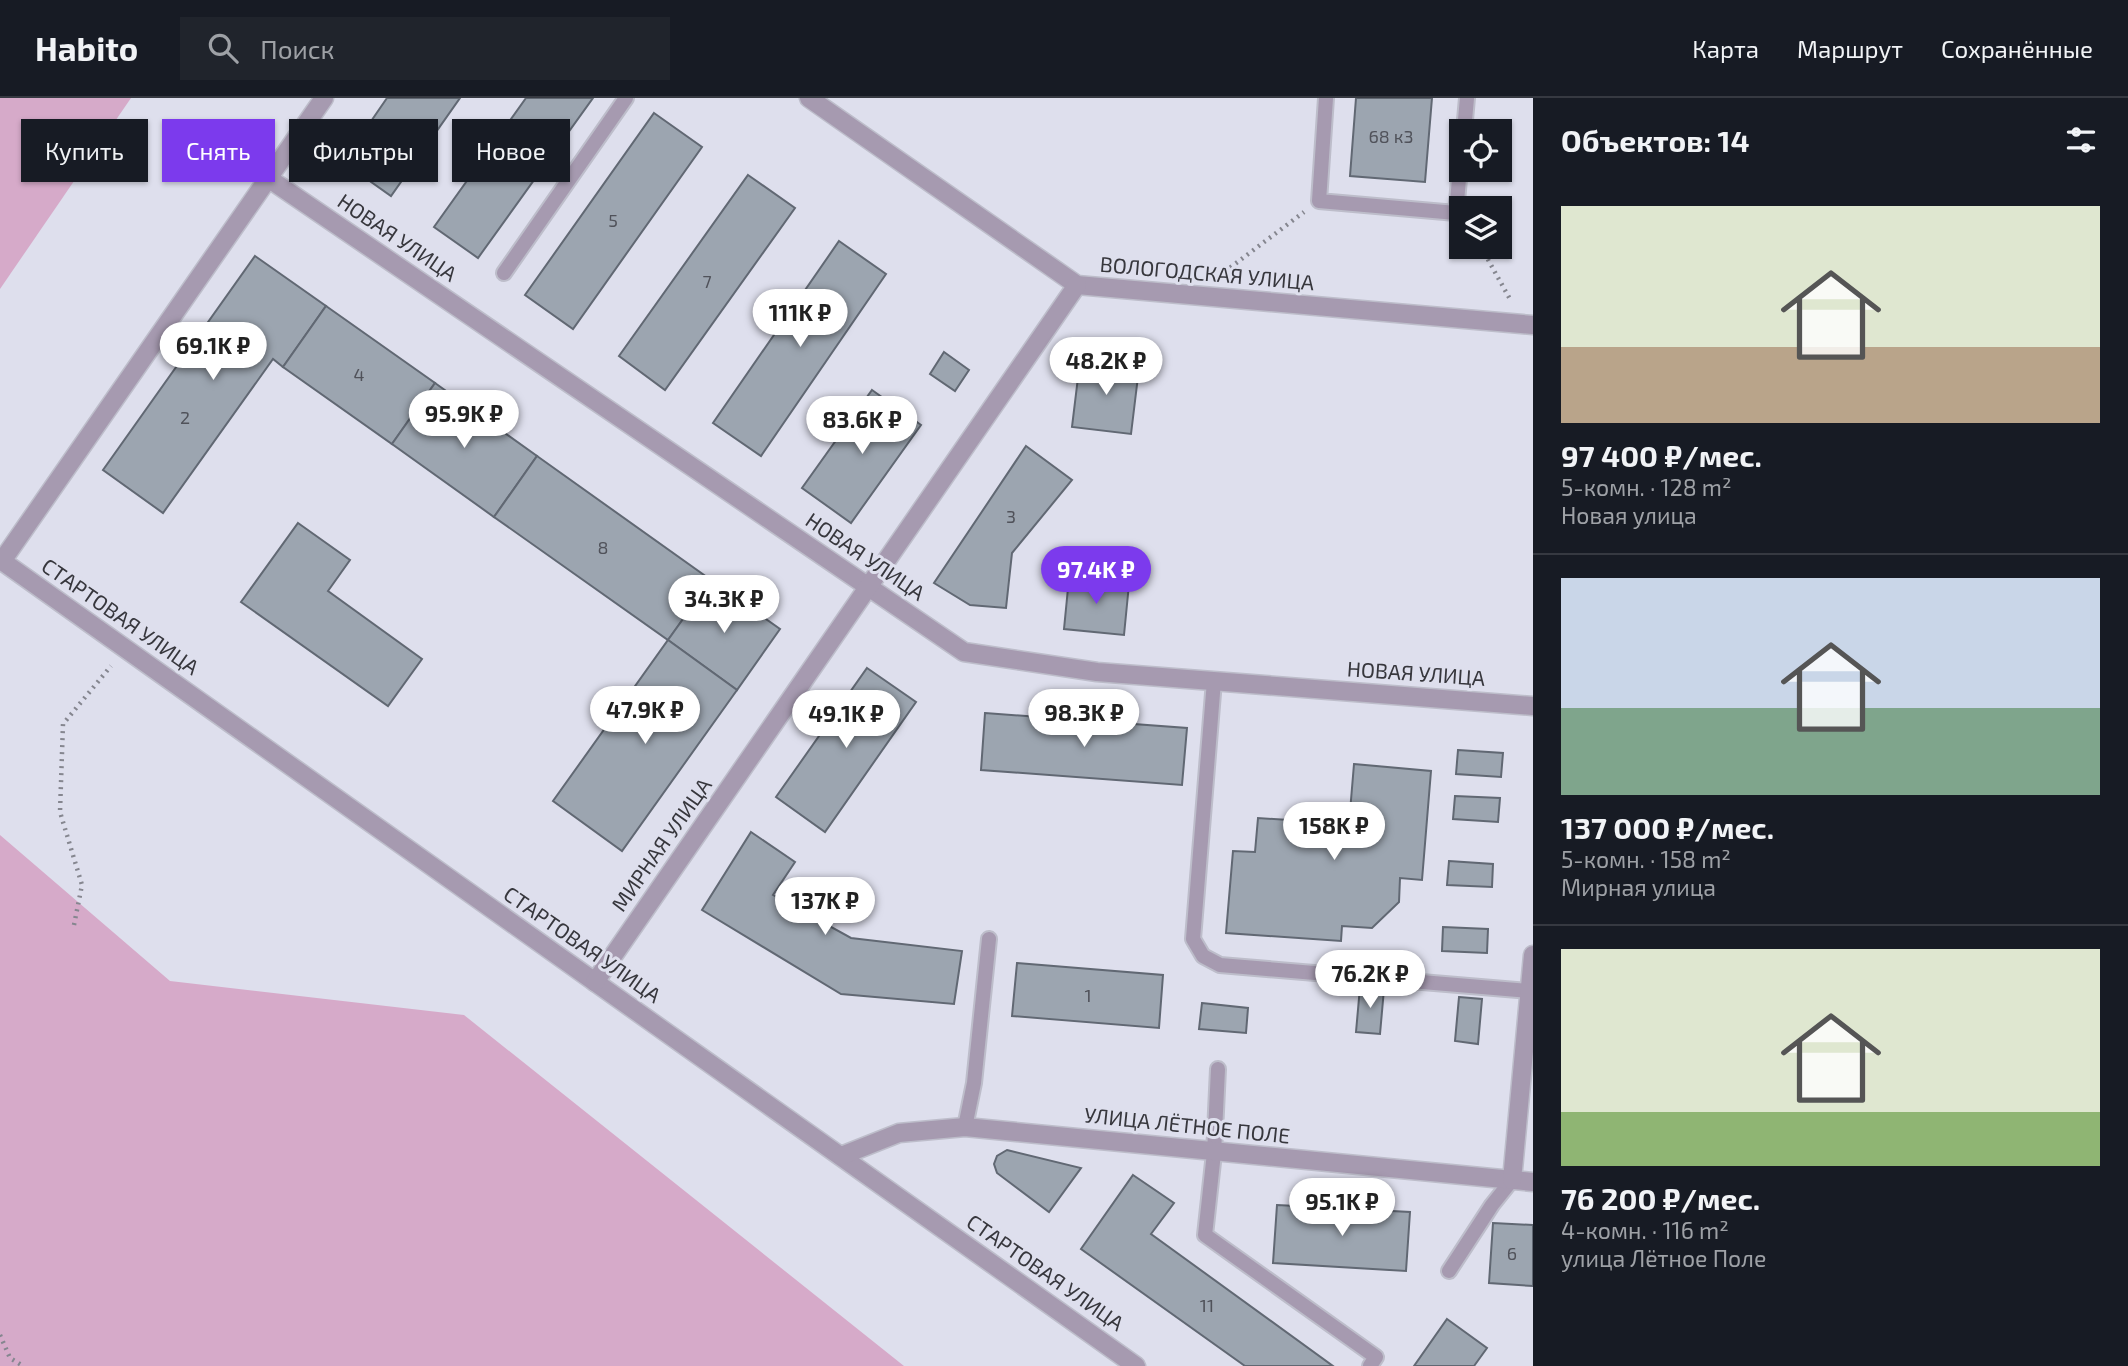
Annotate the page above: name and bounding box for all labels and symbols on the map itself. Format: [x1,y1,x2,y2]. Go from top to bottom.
house number: 68 к3 [1369,125,1413,147]
street label: НОВАЯ УЛИЦА [333,188,462,286]
house number: 5 [608,209,618,231]
street label: ВОЛОГОДСКАЯ УЛИЦА [1099,251,1315,294]
house number: 7 [702,270,712,292]
pin: 111K ₽ [743,289,857,349]
pin: 69.1K ₽ [148,322,278,382]
pin: 48.2K ₽ [1041,338,1171,397]
house number: 4 [353,363,365,385]
pin: 95.9K ₽ [399,390,529,450]
pin: 83.6K ₽ [797,396,927,456]
house number: 2 [180,406,190,428]
house number: 3 [1006,505,1016,527]
street label: НОВАЯ УЛИЦА [801,507,930,605]
house number: 8 [598,536,608,558]
pin: 97.4K ₽ [1031,546,1161,606]
street label: СТАРТОВАЯ УЛИЦА [38,552,204,679]
pin: 34.3K ₽ [659,575,789,635]
street label: НОВАЯ УЛИЦА [1346,655,1486,690]
pin: 47.9K ₽ [580,686,710,746]
pin: 49.1K ₽ [781,690,911,750]
pin: 98.3K ₽ [1019,690,1149,749]
street label: МИРНАЯ УЛИЦА [606,773,716,915]
pin: 158K ₽ [1277,802,1391,862]
pin: 137K ₽ [768,878,882,937]
street label: СТАРТОВАЯ УЛИЦА [500,880,666,1007]
pin: 76.2K ₽ [1305,950,1435,1010]
house number: 1 [1084,984,1092,1006]
street label: УЛИЦА ЛЁТНОЕ ПОЛЕ [1083,1101,1291,1148]
pin: 95.1K ₽ [1277,1178,1407,1238]
street label: СТАРТОВАЯ УЛИЦА [963,1208,1129,1335]
house number: 6 [1507,1242,1517,1264]
house number: 11 [1200,1294,1214,1316]

